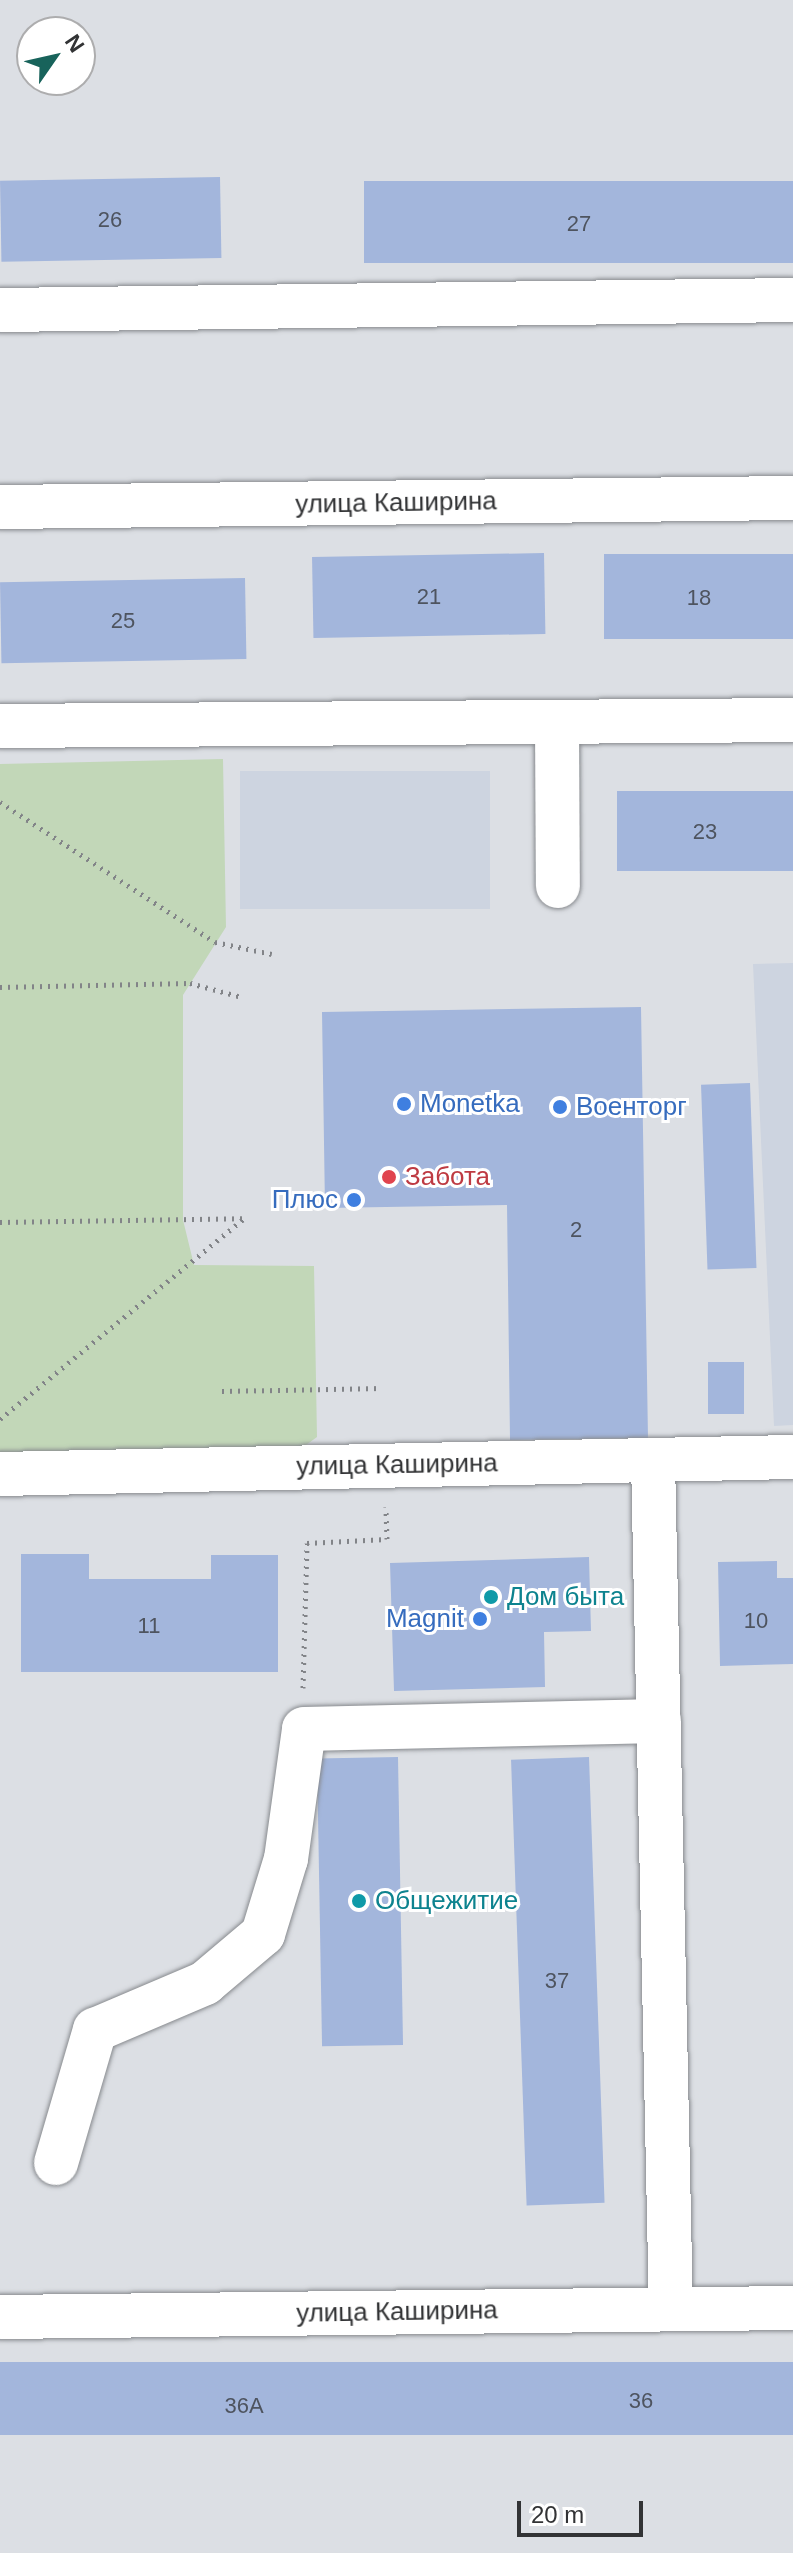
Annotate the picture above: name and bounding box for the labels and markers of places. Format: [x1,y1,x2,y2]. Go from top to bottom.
place label: Monetka [420,1088,520,1120]
place label: Военторг [576,1091,687,1123]
marker: Monetka [395,1095,413,1113]
marker: Военторг [551,1098,569,1116]
place label: Забота [405,1161,490,1193]
marker: Забота [380,1168,398,1186]
place label: Плюс [272,1184,338,1216]
marker: Плюс [345,1191,363,1209]
place label: Дом быта [507,1581,624,1613]
marker: Дом быта [482,1588,500,1606]
place label: Magnit [386,1603,464,1635]
marker: Magnit [471,1610,489,1628]
place label: Общежитие [375,1885,518,1917]
marker: Общежитие [350,1892,368,1910]

